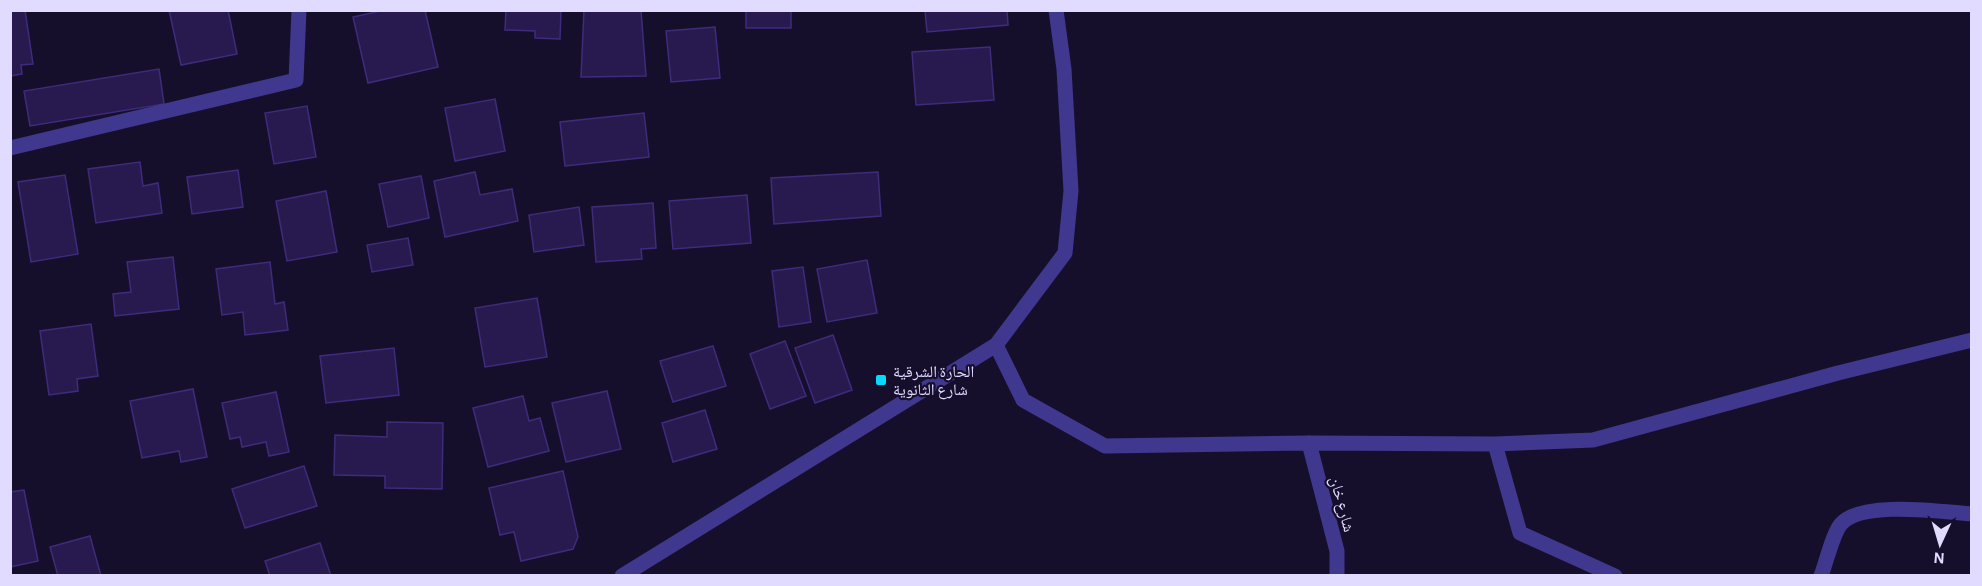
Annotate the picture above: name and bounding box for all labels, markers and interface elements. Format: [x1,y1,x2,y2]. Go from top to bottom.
place label: الحارة الشرقية شارع الثانوية [893,364,974,400]
marker: الحارة الشرقية شارع الثانوية [874,373,888,387]
street label: شارع خان [1325,475,1357,534]
north arrow [1910,514,1970,574]
text: N [1933,550,1945,566]

